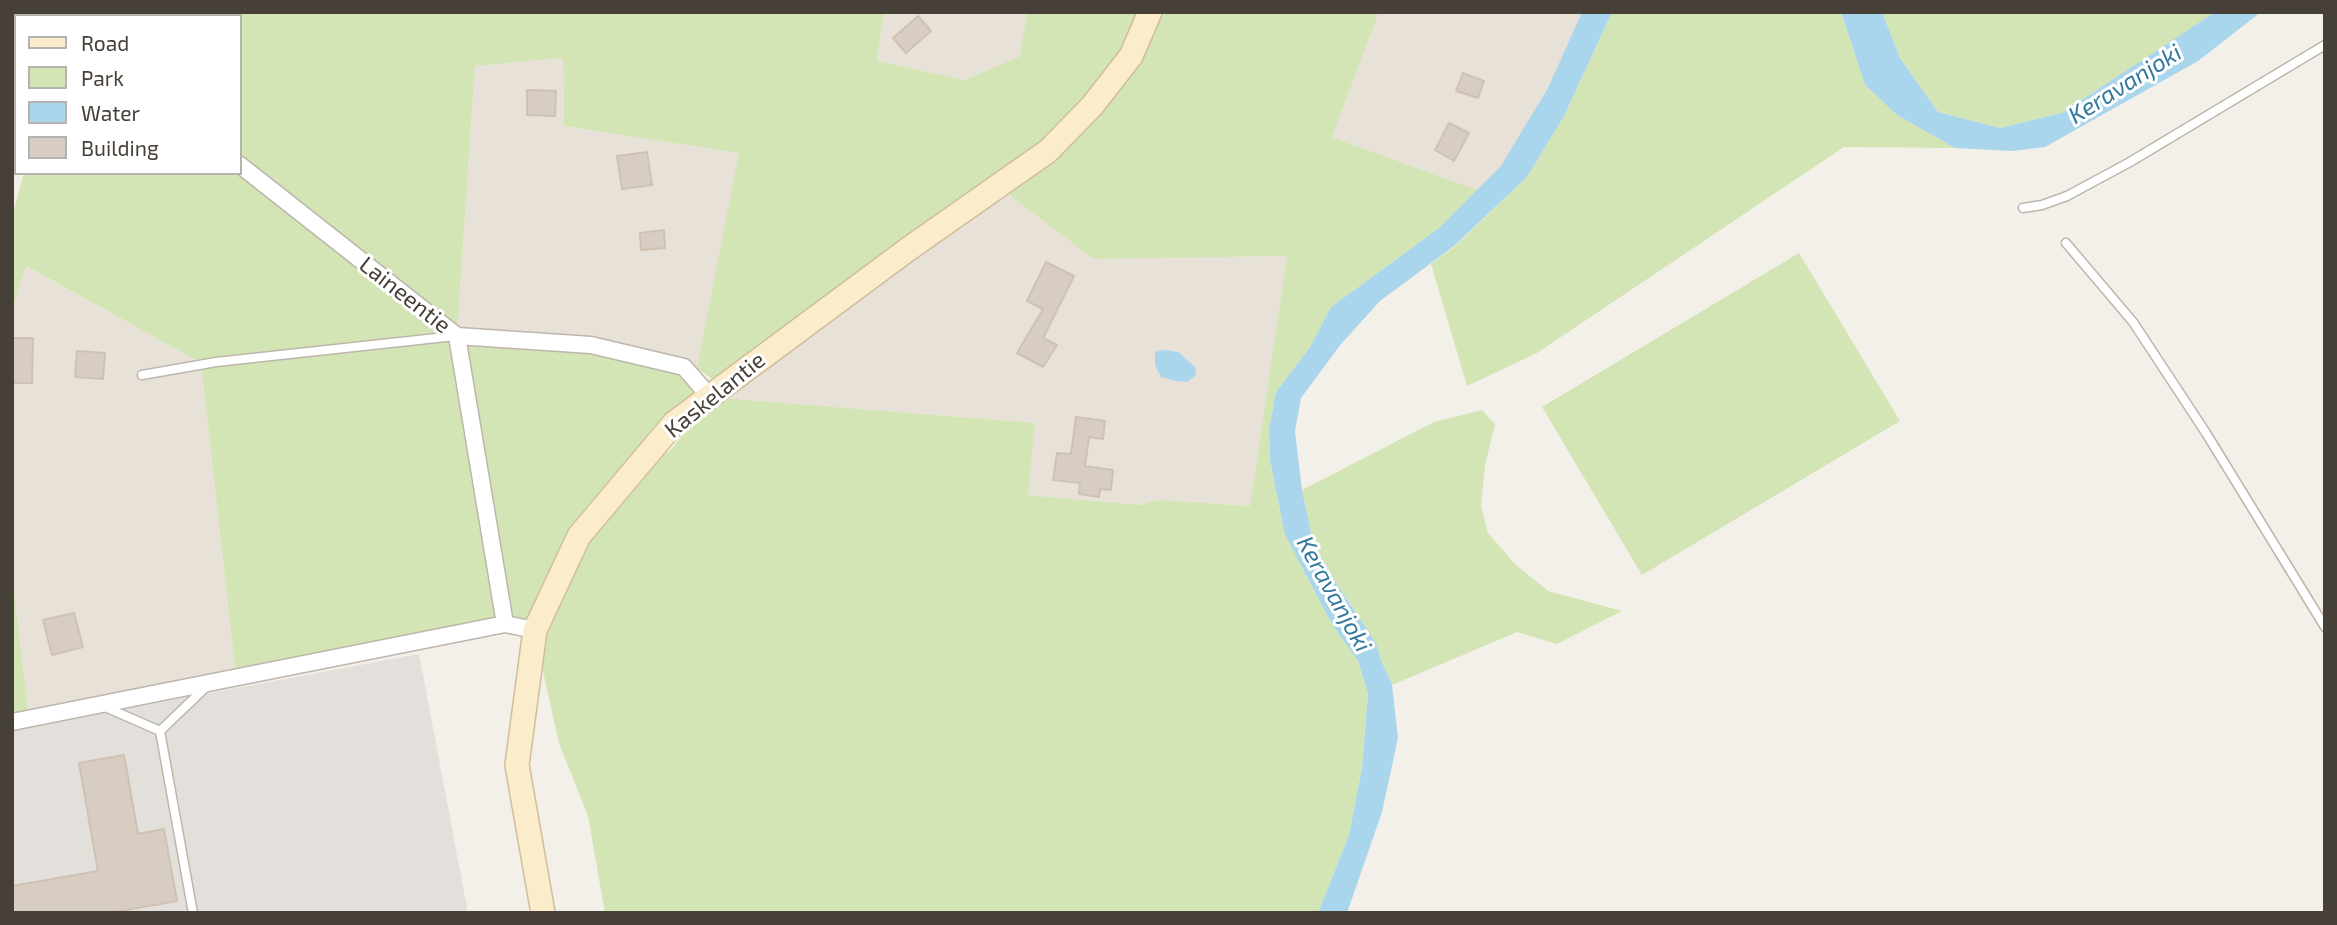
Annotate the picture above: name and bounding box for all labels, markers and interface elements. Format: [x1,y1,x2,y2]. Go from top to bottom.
legend [14,14,242,175]
text: Road [81,30,129,55]
water label: Keravanjoki [2063,38,2187,130]
text: Park [81,65,124,90]
text: Water [81,100,140,125]
text: Building [81,135,159,160]
street label: Laineentie [354,251,456,339]
street label: Kaskelantie [659,346,771,444]
water label: Keravanjoki [1290,531,1378,657]

